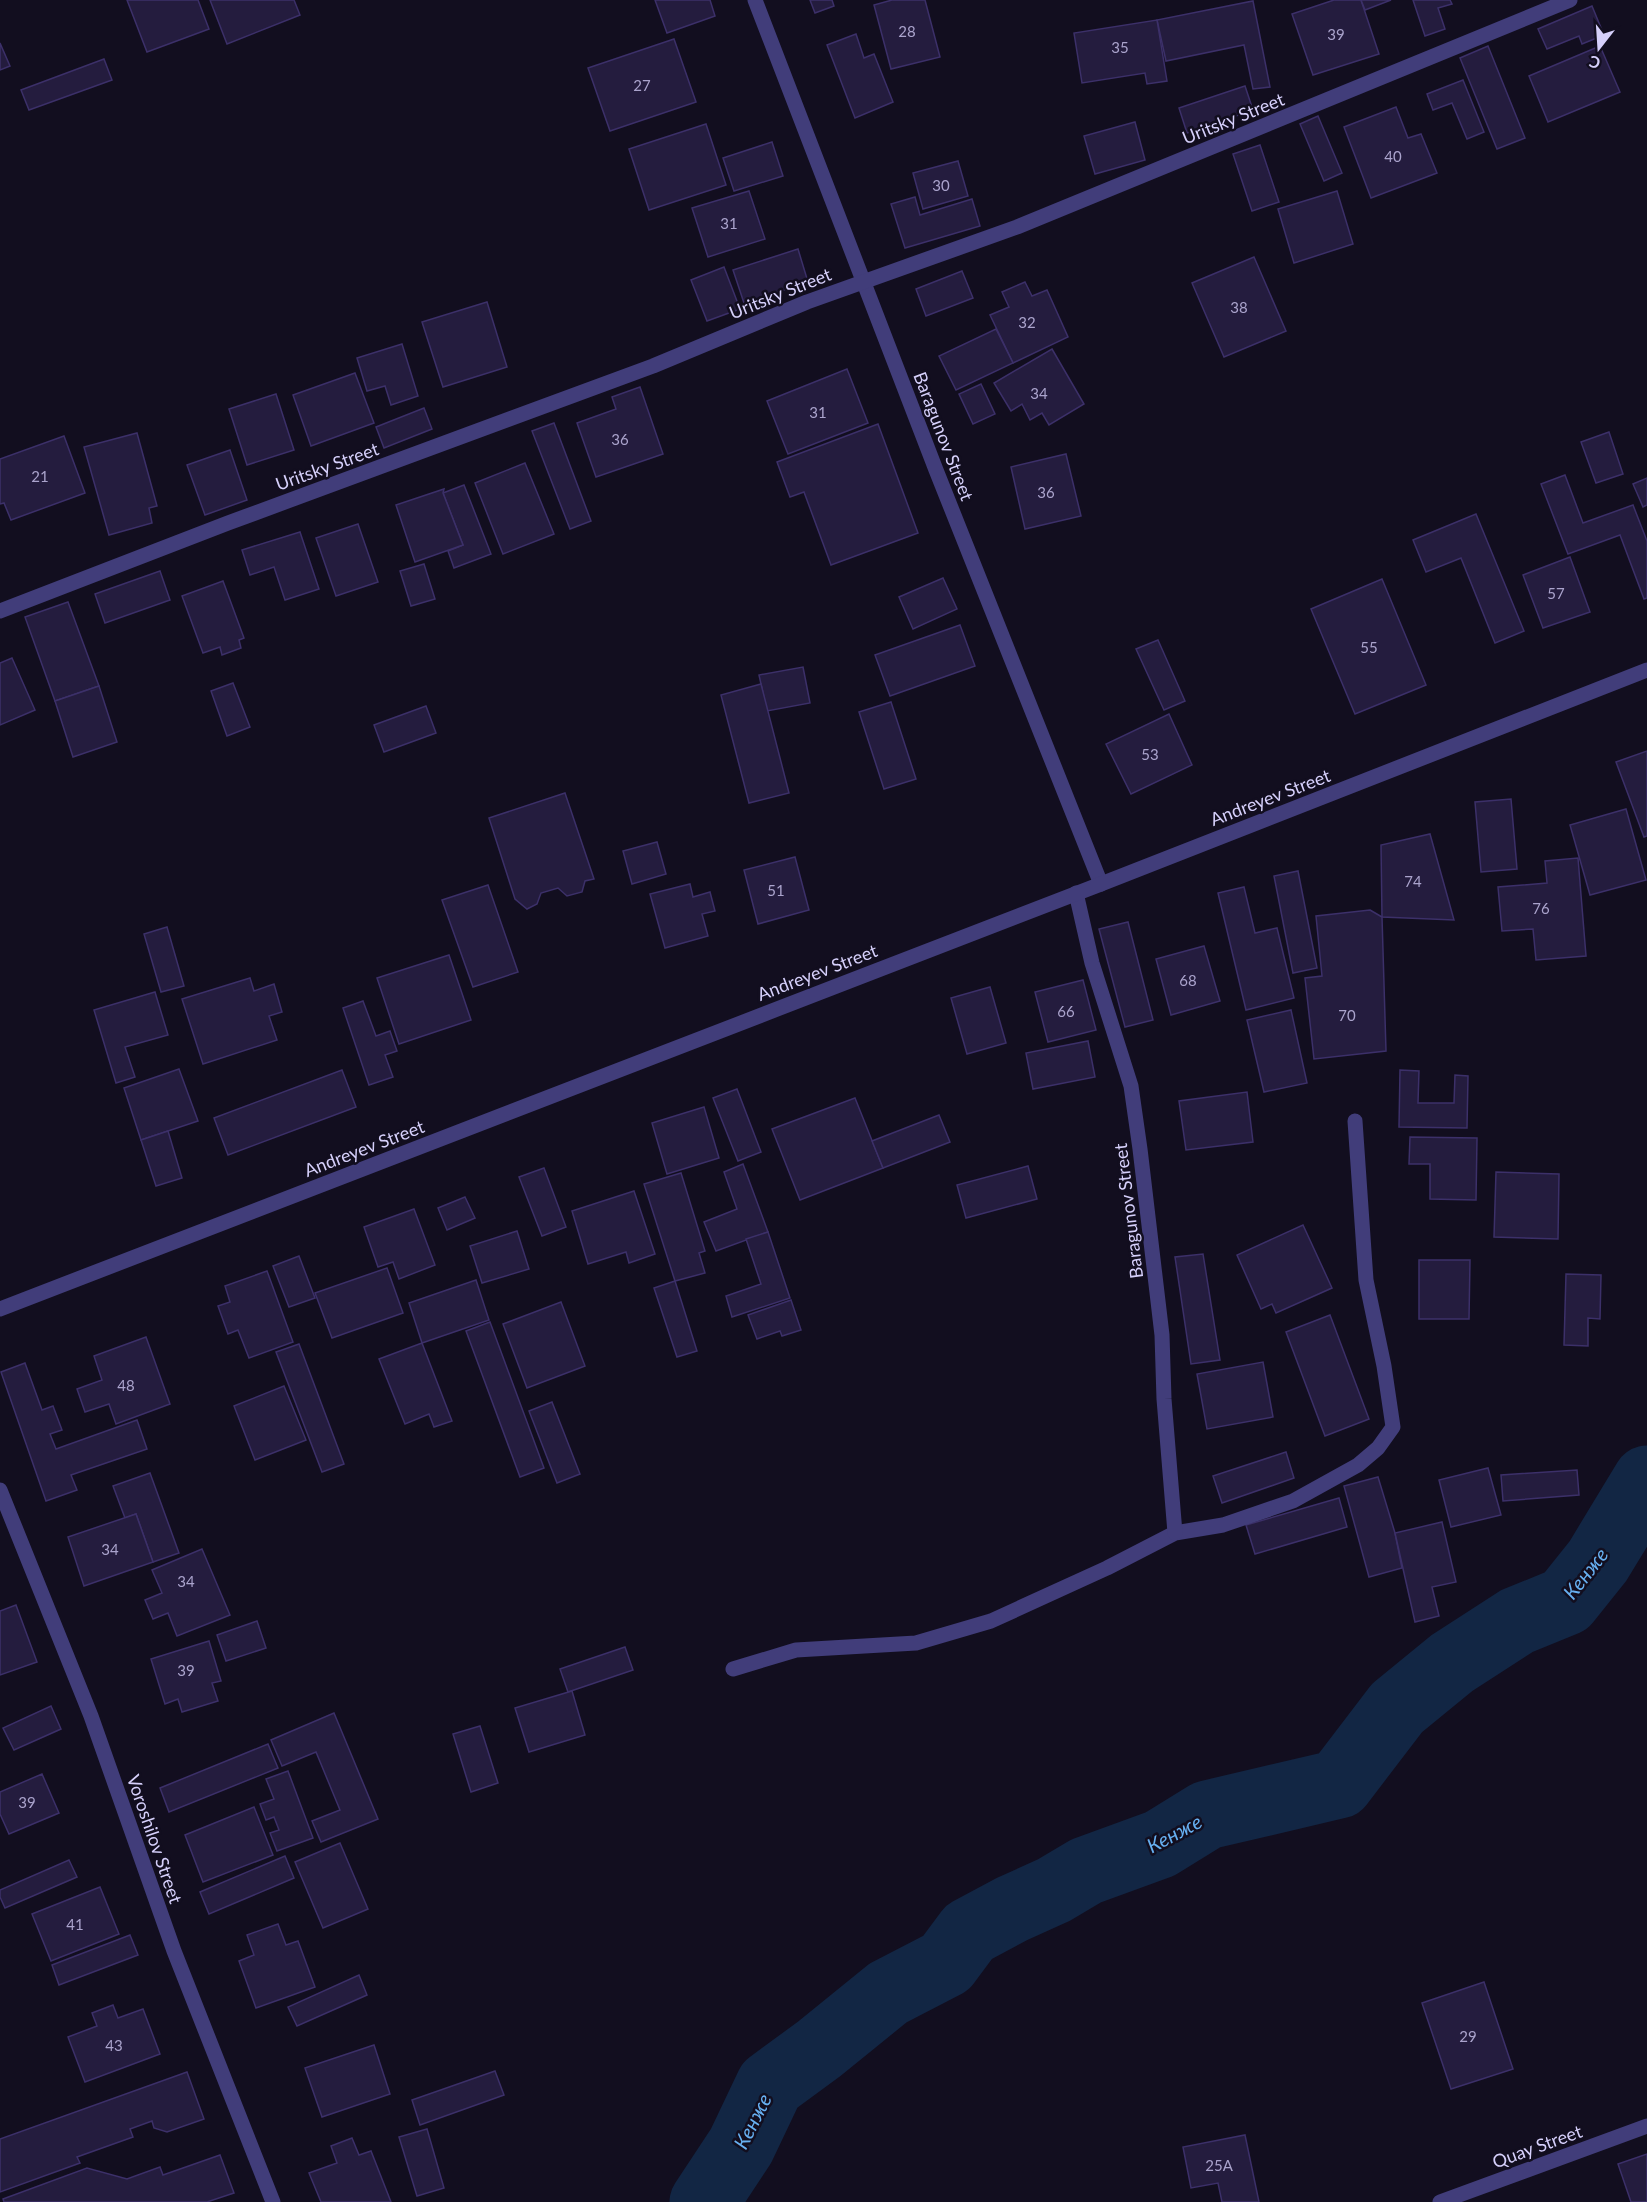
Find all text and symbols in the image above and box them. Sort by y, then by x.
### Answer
north arrow [1569,18,1629,78]
house number: 28 [898,22,916,40]
house number: 39 [1327,25,1345,43]
house number: 35 [1111,38,1129,56]
text: С [1586,52,1602,73]
house number: 27 [633,76,651,94]
street label: Uritsky Street [1179,87,1288,148]
house number: 40 [1384,147,1402,165]
house number: 30 [932,176,950,194]
house number: 31 [720,214,738,232]
street label: Uritsky Street [726,262,835,323]
house number: 38 [1230,298,1248,316]
house number: 32 [1018,313,1036,331]
street label: Baragunov Street [909,369,979,504]
house number: 34 [1030,384,1048,402]
house number: 31 [809,403,827,421]
house number: 36 [611,430,629,448]
street label: Uritsky Street [272,437,382,495]
house number: 21 [31,467,49,485]
house number: 36 [1037,483,1055,501]
house number: 57 [1547,584,1565,602]
house number: 55 [1360,638,1378,656]
house number: 53 [1141,745,1159,763]
street label: Andreyev Street [1207,764,1334,830]
house number: 74 [1404,872,1422,890]
house number: 51 [767,881,785,899]
house number: 76 [1532,899,1550,917]
street label: Andreyev Street [754,939,881,1005]
house number: 68 [1179,971,1197,989]
house number: 66 [1057,1002,1075,1020]
house number: 70 [1338,1006,1356,1024]
street label: Andreyev Street [301,1115,428,1181]
street label: Baragunov Street [1109,1142,1147,1280]
house number: 48 [117,1376,135,1394]
house number: 34 [101,1540,119,1558]
water label: Кенже [1557,1542,1613,1604]
house number: 34 [177,1572,195,1590]
house number: 39 [177,1661,195,1679]
street label: Voroshilov Street [123,1772,187,1907]
house number: 39 [18,1793,36,1811]
water label: Кенже [1142,1809,1206,1857]
house number: 41 [66,1915,84,1933]
house number: 29 [1459,2027,1477,2045]
house number: 43 [105,2036,123,2054]
water label: Кенже [728,2089,776,2153]
street label: Quay Street [1489,2119,1585,2172]
house number: 25А [1205,2156,1234,2174]

